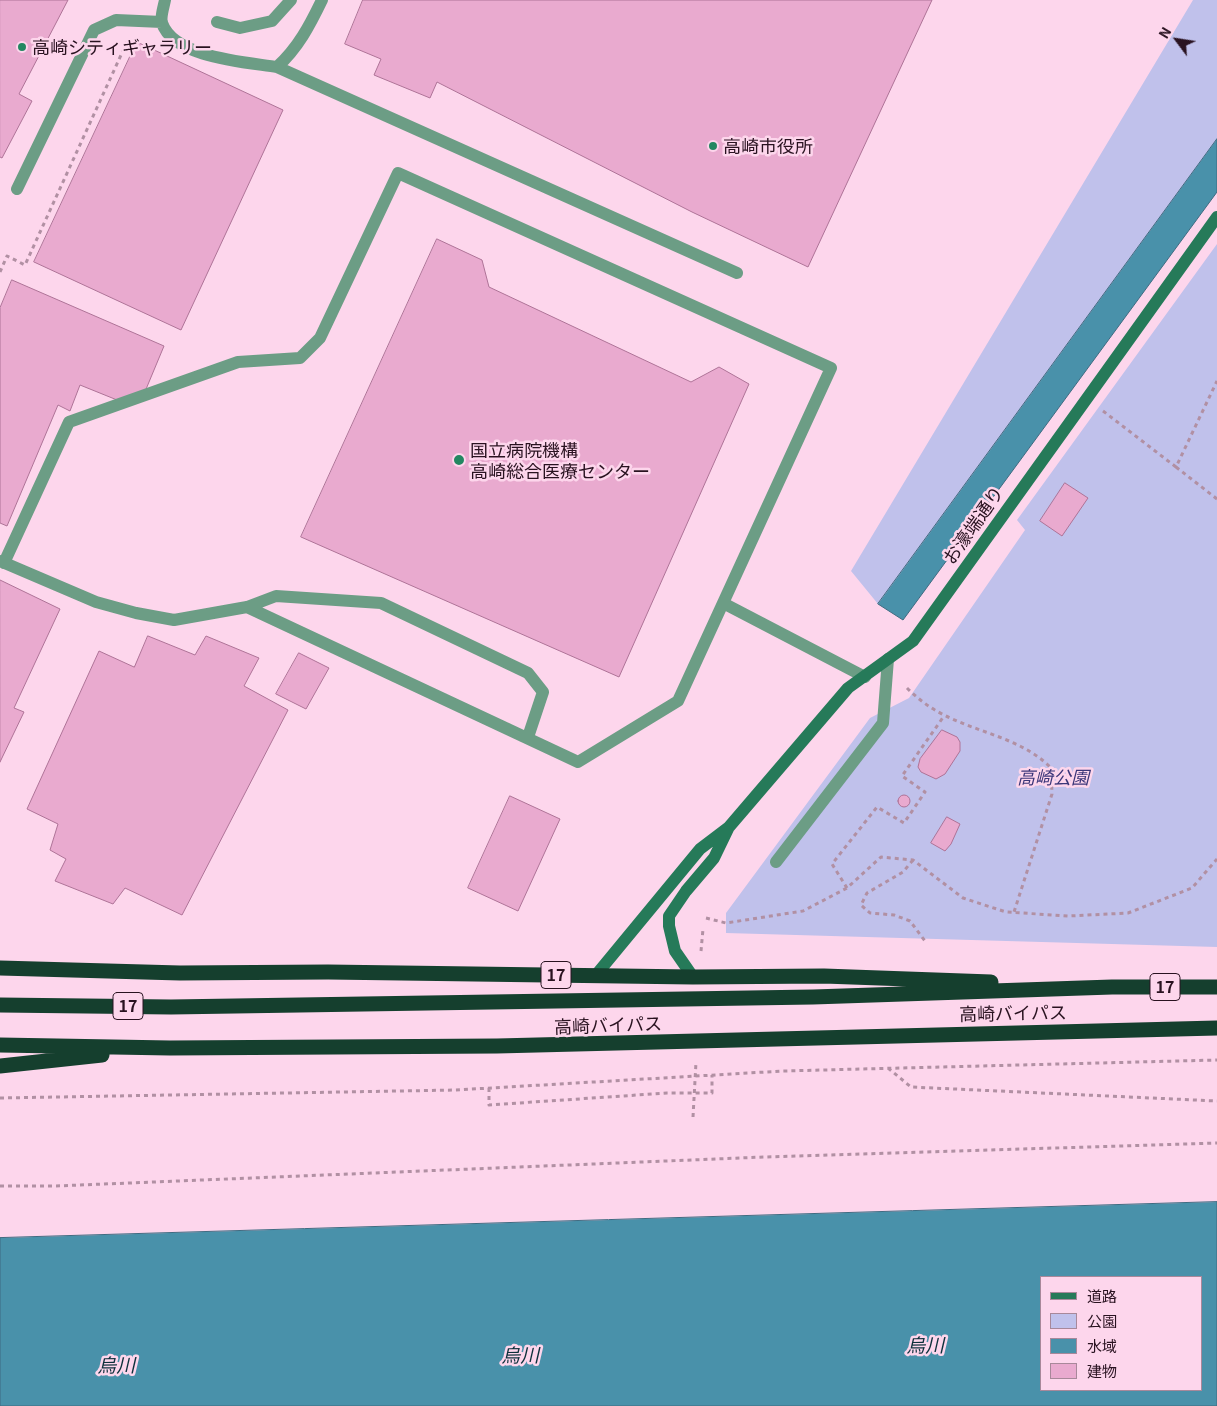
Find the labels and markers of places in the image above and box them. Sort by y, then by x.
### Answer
place label: 高崎シティギャラリー [32,36,212,58]
marker: 高崎シティギャラリー [16,41,28,53]
place label: 高崎市役所 [723,135,813,157]
marker: 高崎市役所 [707,140,719,152]
place label: 国立病院機構 高崎総合医療センター [470,439,650,482]
marker: 国立病院機構 高崎総合医療センター [452,453,466,467]

